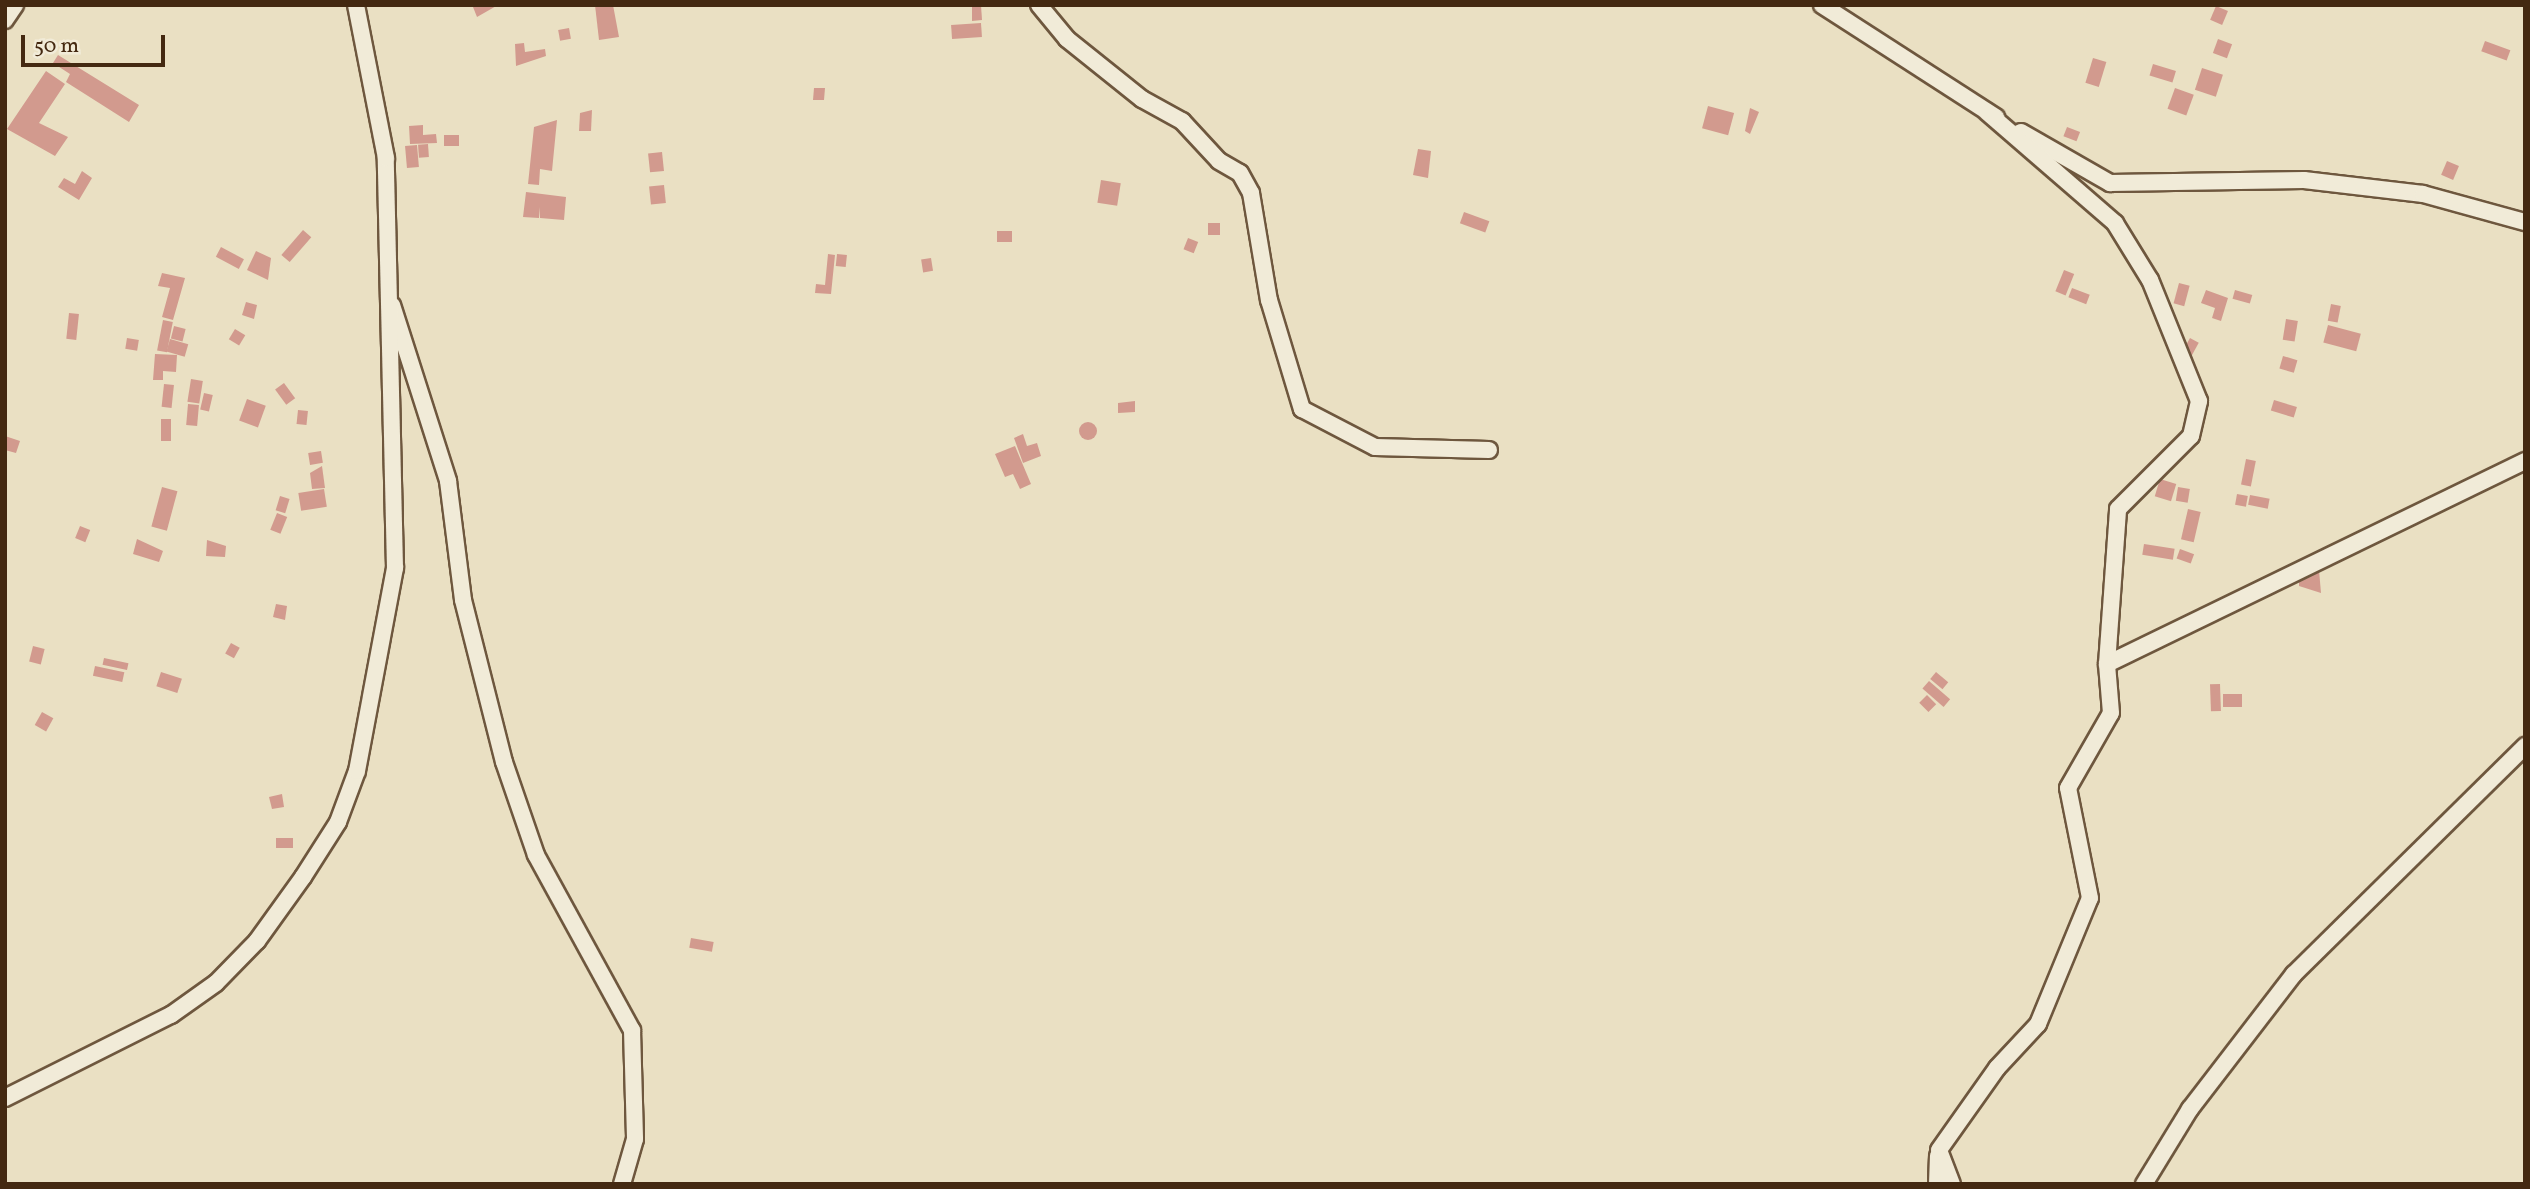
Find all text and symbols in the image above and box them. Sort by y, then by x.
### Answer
scale bar [24,21,168,65]
text: 50 m [34,32,79,61]

